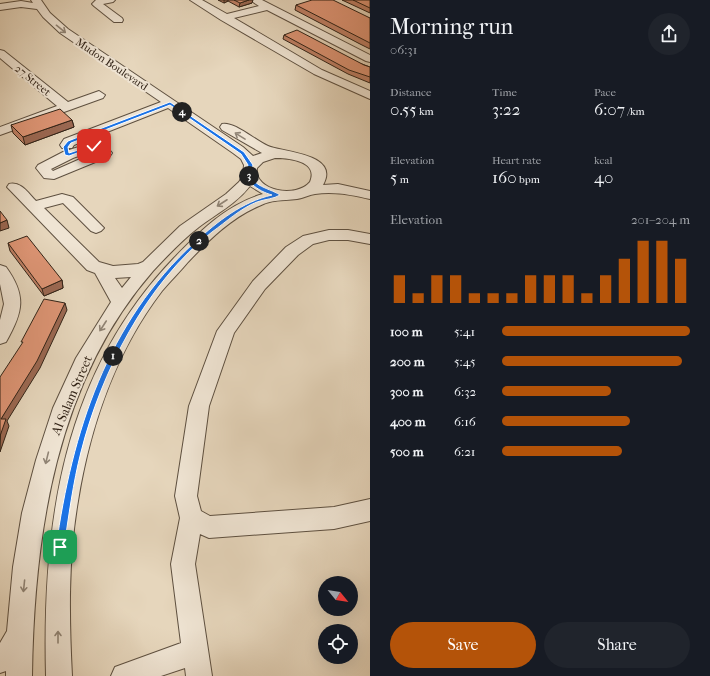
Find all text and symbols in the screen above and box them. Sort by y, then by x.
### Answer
button: share [648,13,690,55]
text: Morning run [390,14,513,40]
one-way arrow [56,25,67,33]
street label: Mudon Boulevard [73,35,151,94]
text: 06:31 [390,42,417,57]
street label: 27 Street [12,62,53,99]
text: Distance [390,86,431,99]
text: Time [492,86,517,99]
text: Pace [594,86,616,99]
text: 0.55 [390,99,417,119]
text: 3:22 [492,99,521,119]
text: 6:07 [594,99,625,119]
pin: 4 [172,102,192,122]
text: 4 [179,105,185,118]
text: km [417,105,434,118]
text: /km [625,105,645,118]
pin [77,129,111,163]
one-way arrow [235,132,246,140]
icon: check [83,135,105,157]
text: Elevation [390,154,434,167]
text: Heart rate [492,154,541,167]
text: kcal [594,154,613,167]
pin: 3 [239,166,259,186]
text: 5 [390,167,397,187]
text: 160 [492,167,517,187]
text: 40 [594,167,613,187]
text: 3 [247,169,251,182]
text: m [397,173,409,186]
text: bpm [517,173,540,186]
one-way arrow [217,199,228,207]
text: Elevation [390,212,443,227]
text: 201–204 m [631,212,690,227]
pin: 2 [189,231,209,251]
text: 2 [196,234,202,247]
one-way arrow [99,320,107,331]
text: 100 m [390,324,423,339]
text: 5:41 [454,324,475,339]
pin: 1 [103,346,123,366]
text: 1 [111,349,115,362]
street label: Al Salam Street [48,353,95,438]
text: 200 m [390,354,425,369]
text: 5:45 [454,354,476,369]
text: 300 m [390,384,423,399]
text: 6:32 [454,384,476,399]
text: 400 m [390,414,426,429]
text: 6:16 [454,414,476,429]
text: 500 m [390,444,424,459]
text: 6:21 [454,444,476,459]
one-way arrow [42,451,50,464]
pin [43,530,77,564]
icon: arrive [49,536,71,558]
north arrow [318,576,358,616]
map controls [318,576,358,664]
one-way arrow [21,579,28,592]
button: Save [390,622,536,668]
button: Share [544,622,690,668]
button: locate [318,624,358,664]
one-way arrow [54,631,62,644]

